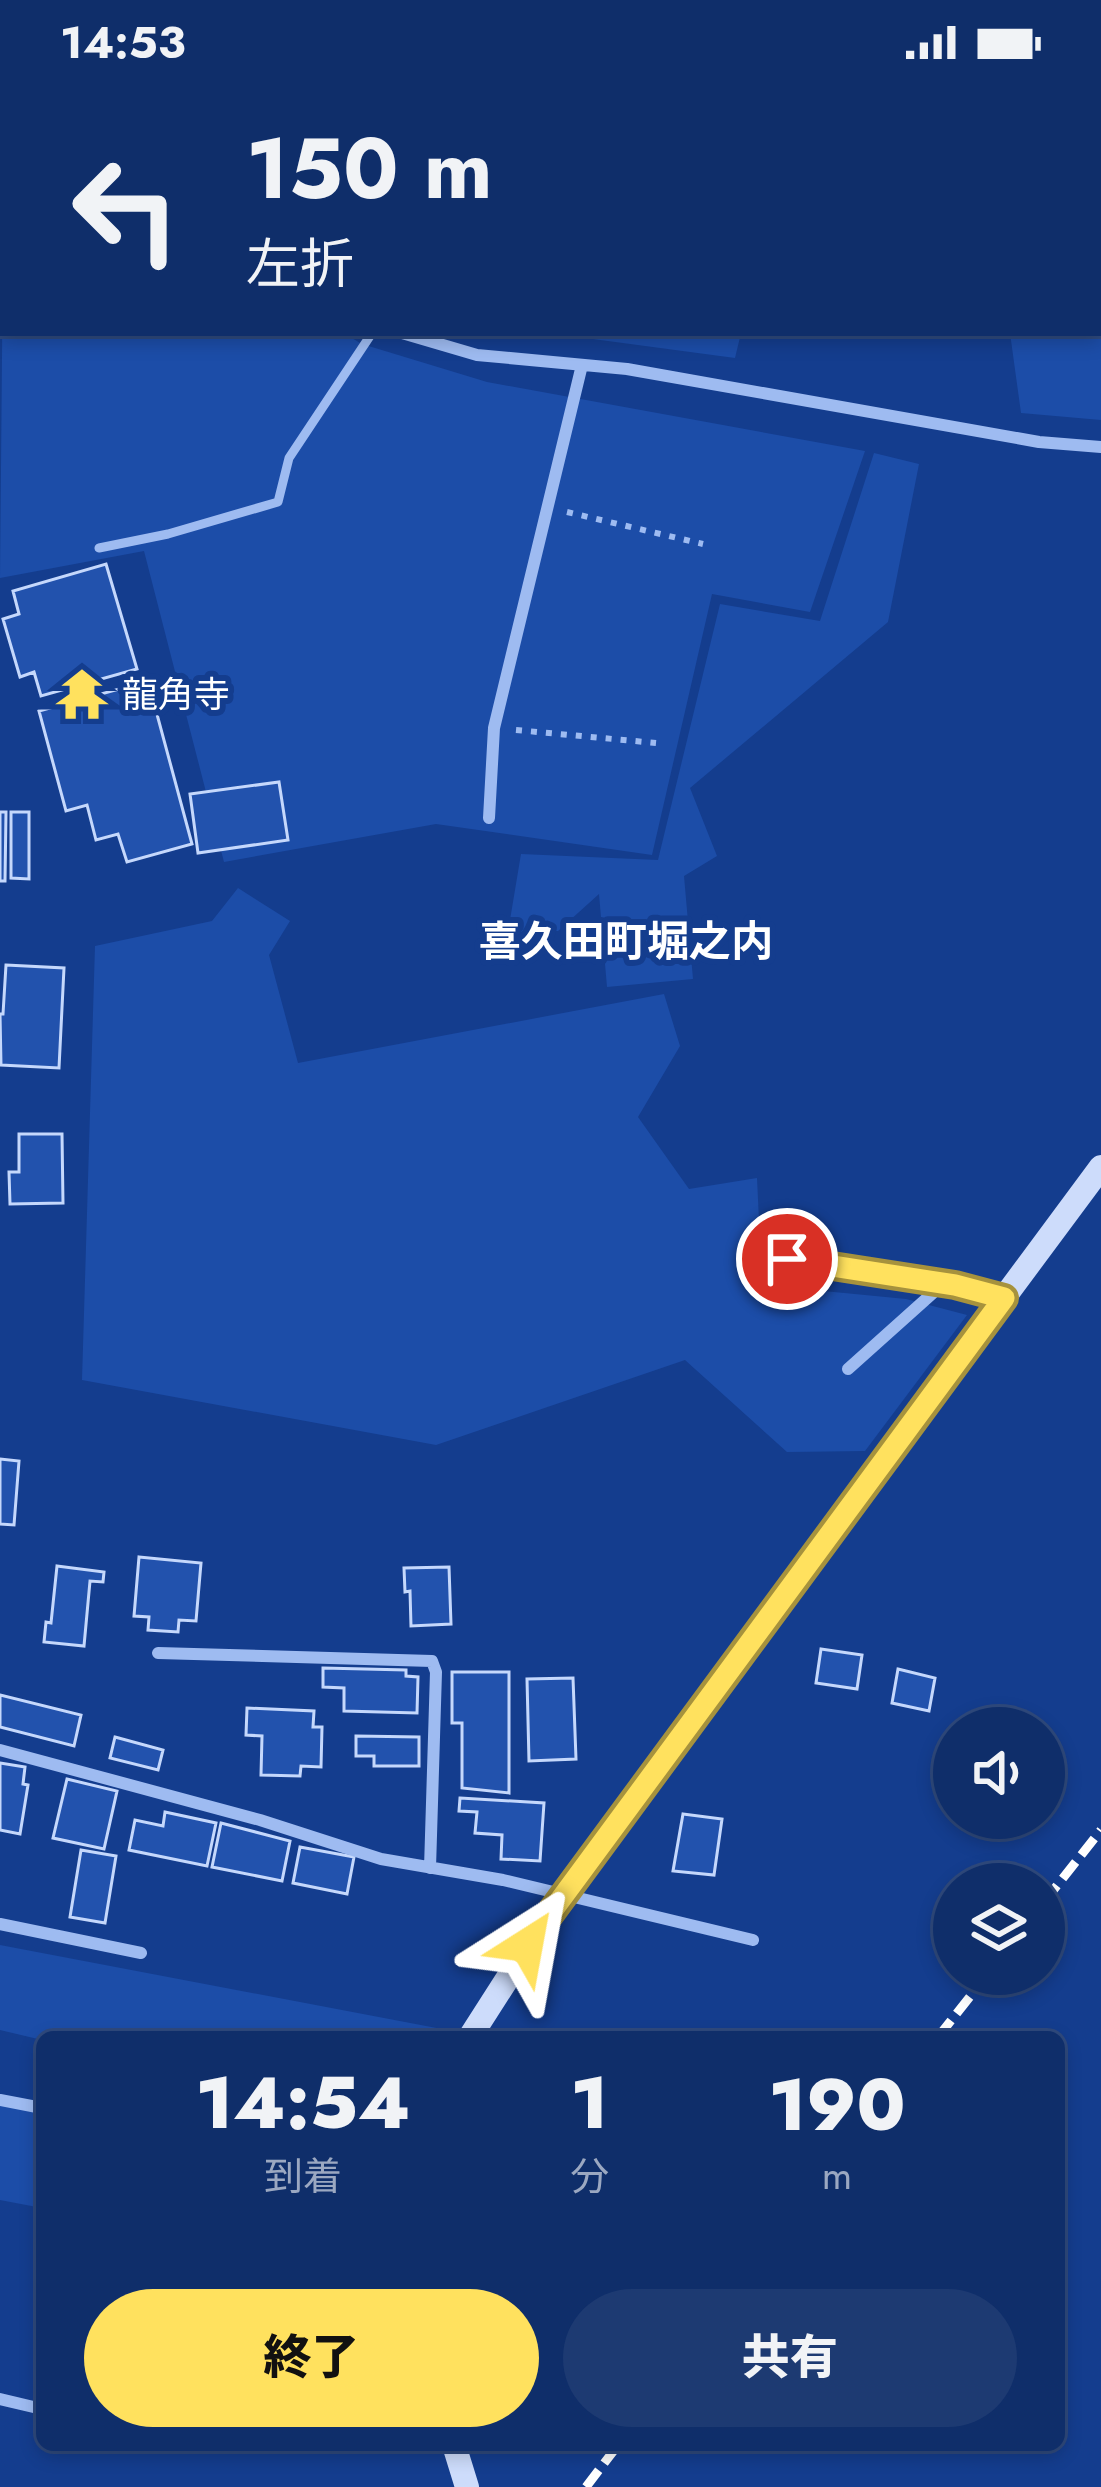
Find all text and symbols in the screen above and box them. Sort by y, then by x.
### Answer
text: 14:53 [60,10,186,75]
text: 150 m [246,108,493,230]
icon: left [48,132,204,288]
text: 左折 [246,225,354,303]
temple icon: 龍角寺 [53,665,111,723]
place label: 龍角寺 [122,668,230,720]
district label: 喜久田町堀之内 [479,911,773,972]
pin [736,1208,838,1310]
icon: arrive [754,1226,820,1292]
map controls [933,1707,1065,1995]
button: sound [933,1707,1065,1839]
button: layers [933,1863,1065,1995]
position arrow [464,1882,590,2008]
text: 14:54 [195,2051,411,2155]
text: 1 [571,2051,608,2155]
text: 190 [768,2053,906,2157]
text: m [822,2147,852,2204]
text: 到着 [264,2148,342,2205]
text: 分 [570,2148,609,2205]
button: 終了 [84,2289,539,2427]
button: 共有 [563,2289,1017,2427]

